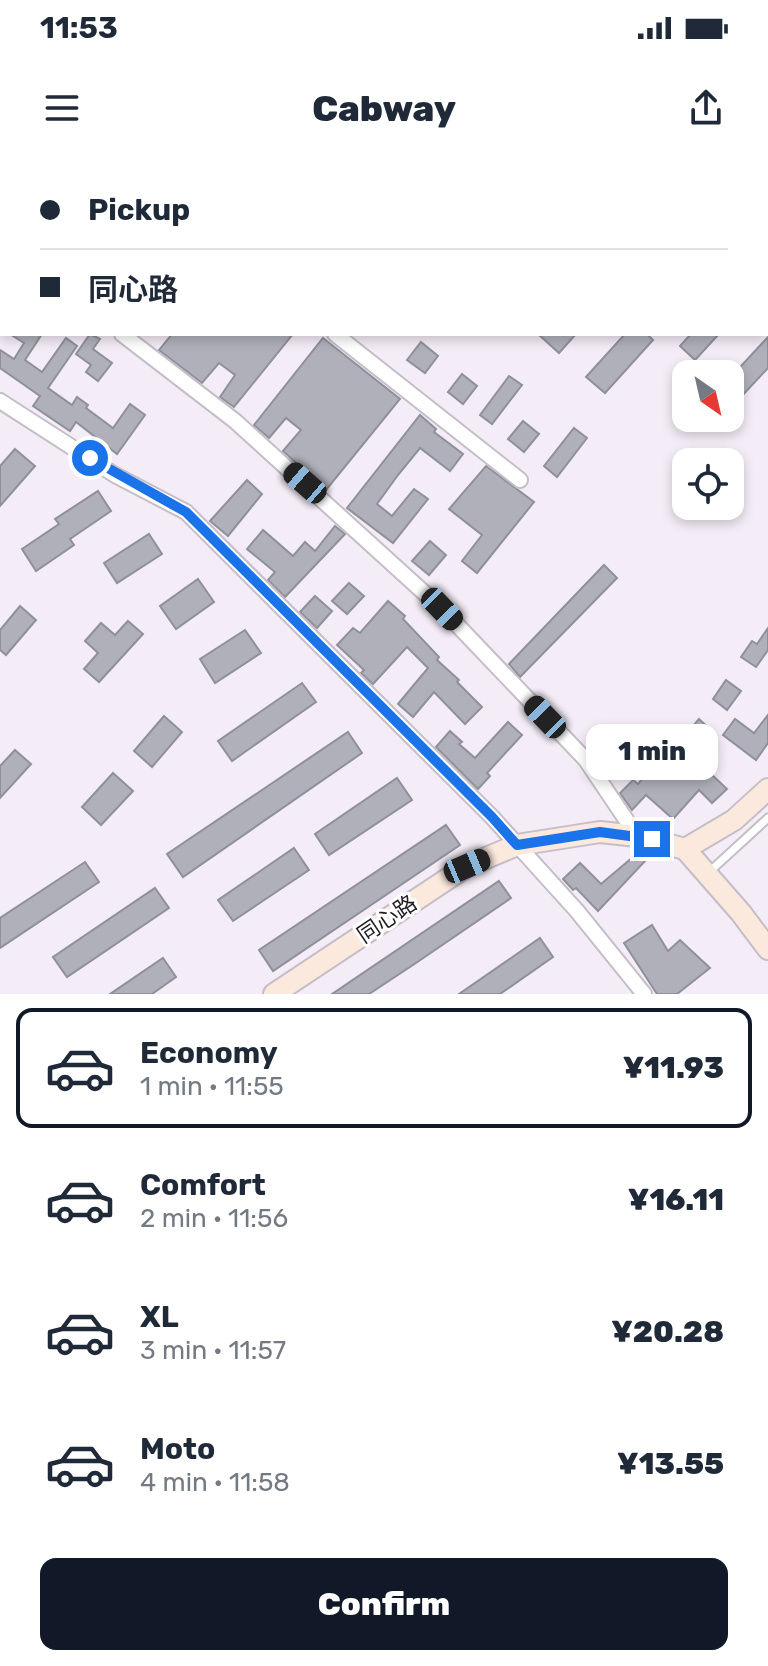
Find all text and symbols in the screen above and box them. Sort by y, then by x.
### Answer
text: 11:53 [40,10,118,46]
icon: menu [40,86,84,130]
icon: share [684,86,728,130]
text: Cabway [312,87,456,130]
text: Pickup [88,192,190,228]
text: 同心路 [88,272,178,308]
north arrow [672,360,744,432]
map controls [672,360,744,520]
route start [72,440,108,476]
button: locate [672,448,744,520]
car [279,458,331,508]
car [417,583,467,635]
car [520,691,570,743]
callout: 1 min [586,723,718,779]
text: 1 min [618,736,686,767]
route end [634,821,670,857]
car [440,846,494,886]
street label: 同心路 [352,889,422,949]
icon: car [44,1032,116,1104]
text: Economy [140,1035,278,1071]
text: ¥11.93 [623,1050,724,1086]
text: 1 min · 11:55 [140,1071,284,1102]
icon: car [44,1164,116,1236]
text: Comfort [140,1167,266,1203]
text: ¥16.11 [628,1182,724,1218]
text: 2 min · 11:56 [140,1203,288,1234]
icon: car [44,1296,116,1368]
text: XL [140,1299,179,1335]
text: ¥20.28 [611,1314,724,1350]
text: 3 min · 11:57 [140,1335,286,1366]
icon: car [44,1428,116,1500]
text: Moto [140,1431,215,1467]
text: ¥13.55 [617,1446,724,1482]
text: 4 min · 11:58 [140,1467,290,1498]
button: Confirm [40,1558,728,1650]

